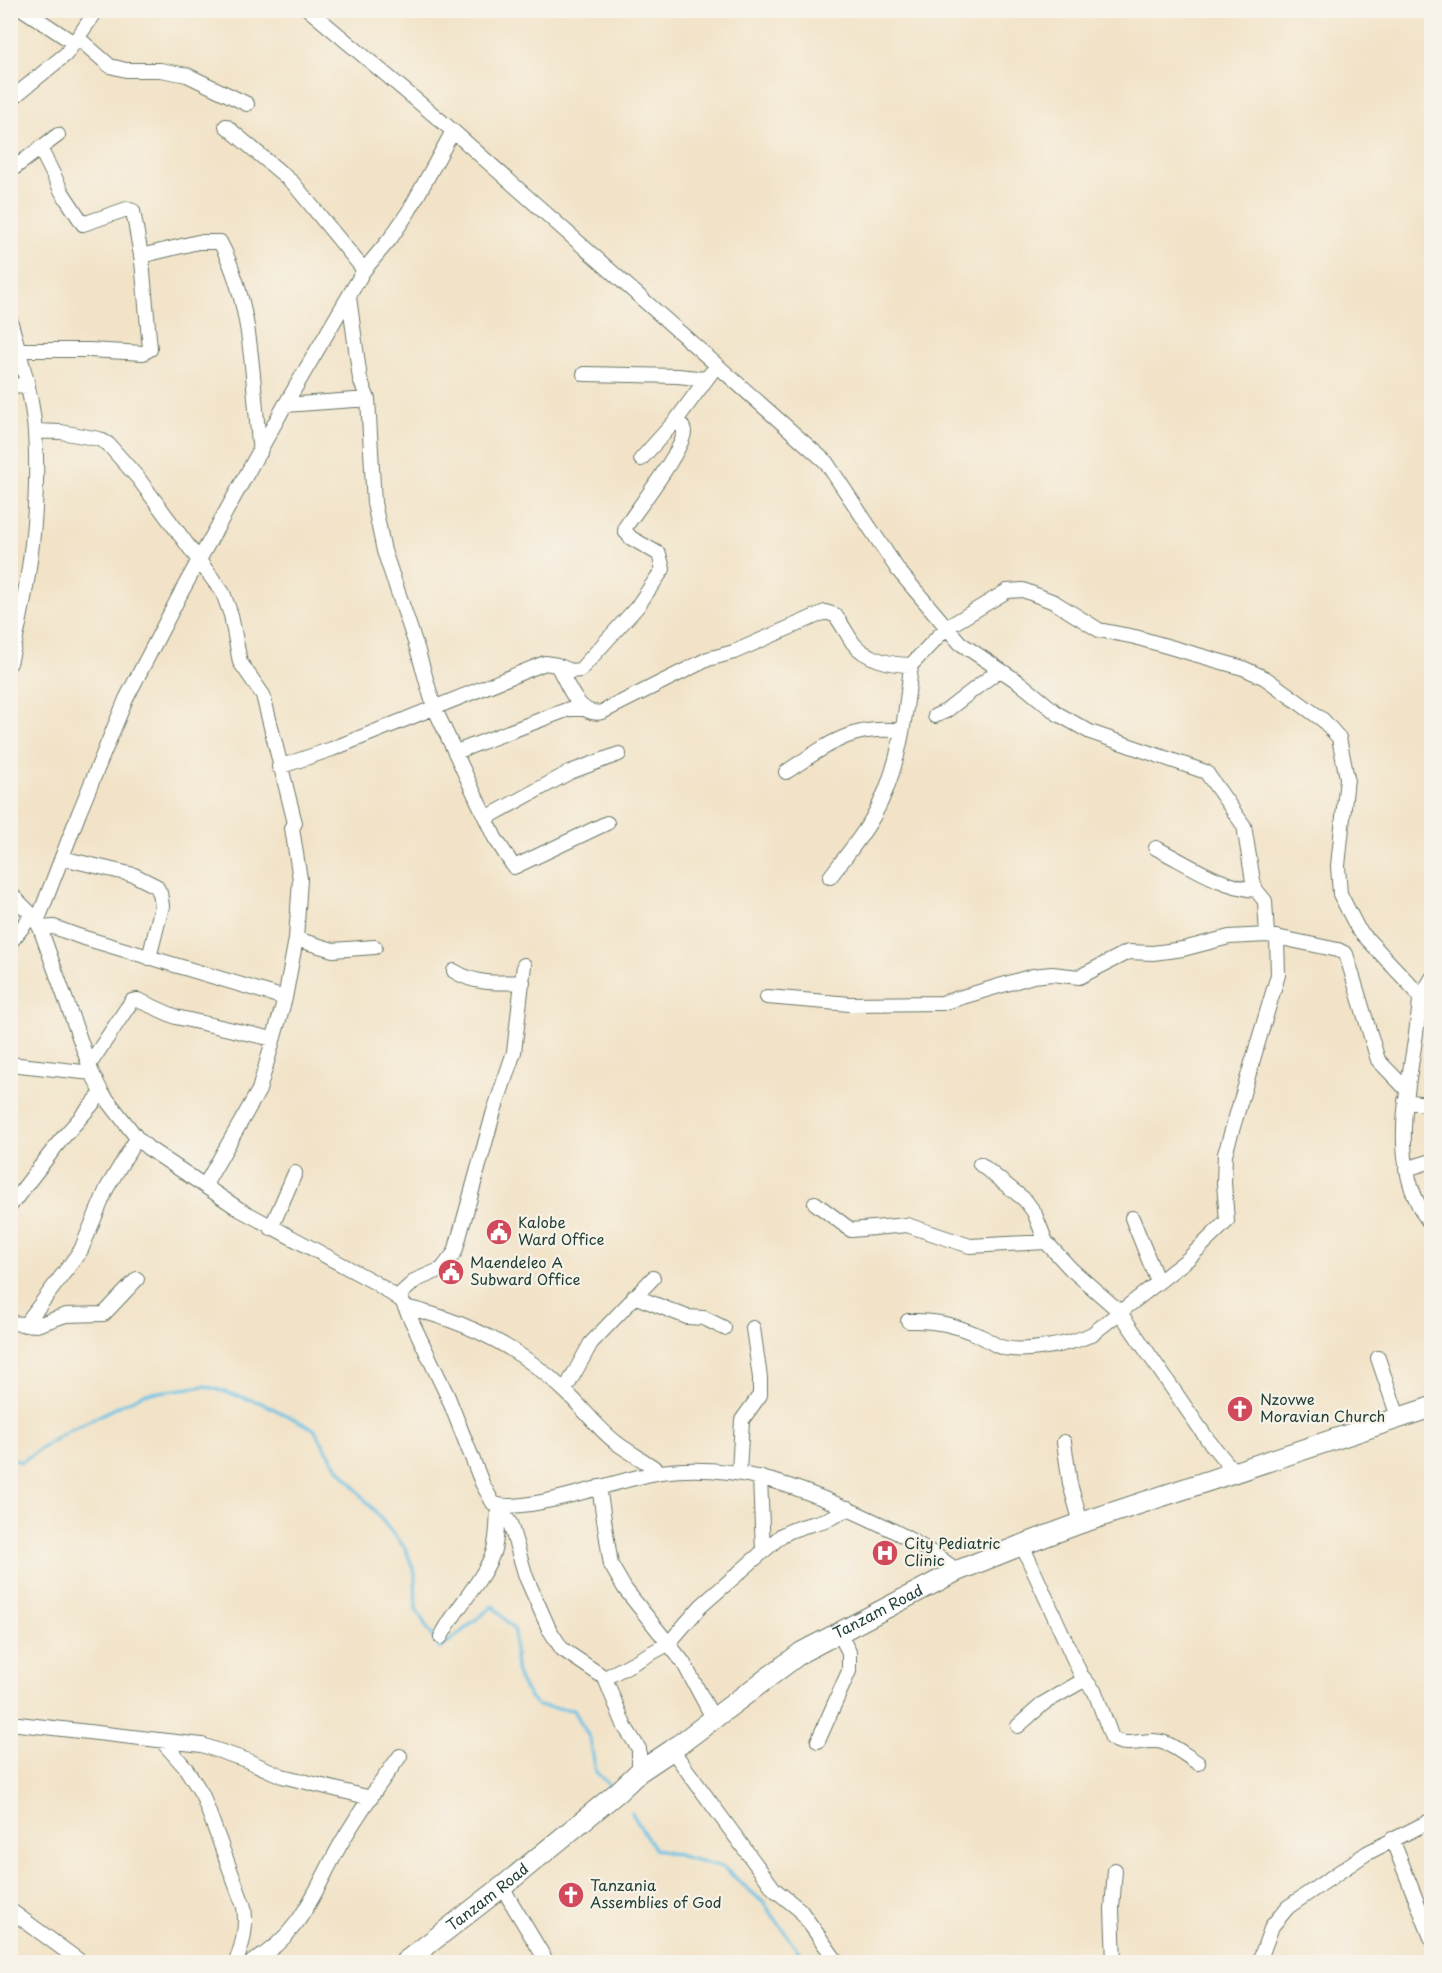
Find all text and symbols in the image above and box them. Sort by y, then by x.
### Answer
place label: Kalobe Ward Office [518,1210,604,1250]
public building icon: Kalobe Ward Office [484,1217,514,1247]
place label: Maendeleo A Subward Office [470,1250,580,1290]
public building icon: Maendeleo A Subward Office [436,1257,466,1287]
place label: Nzovwe Moravian Church [1260,1387,1385,1427]
church icon: Nzovwe Moravian Church [1225,1394,1255,1424]
place label: City Pediatric Clinic [904,1531,1001,1571]
hospital icon: City Pediatric Clinic [870,1538,900,1568]
street label: Tanzam Road [828,1578,927,1644]
street label: Tanzam Road [441,1857,533,1936]
place label: Tanzania Assemblies of God [590,1873,722,1913]
church icon: Tanzania Assemblies of God [556,1880,586,1910]

